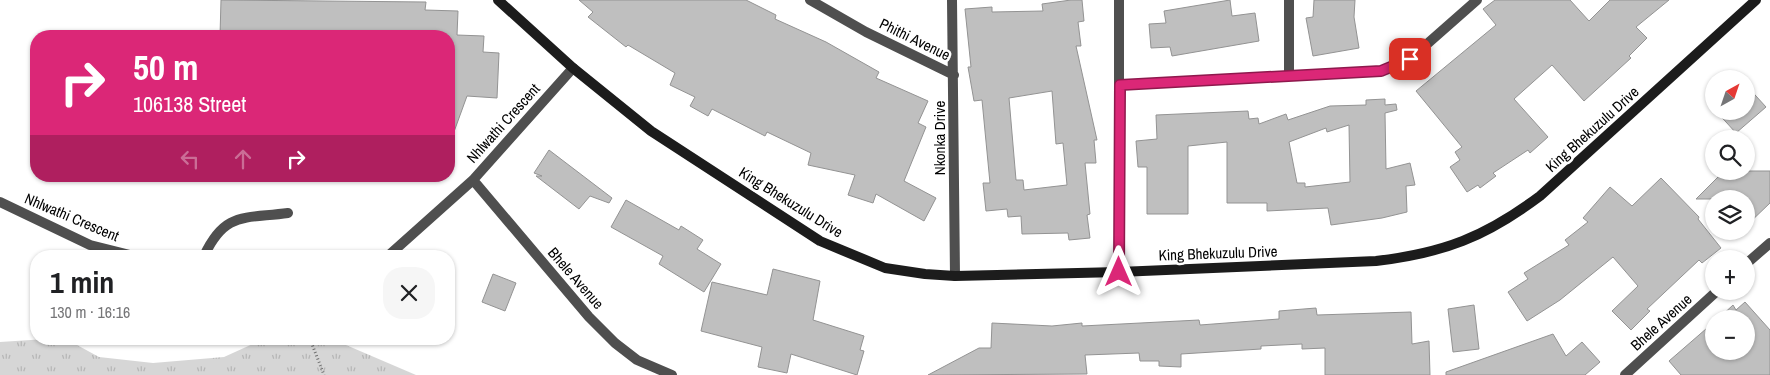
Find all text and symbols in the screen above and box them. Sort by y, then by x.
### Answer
street label: Phithi Avenue [876,13,954,65]
pin [1389,38,1431,80]
text: 50 m [133,44,198,91]
icon: arrive [1396,45,1424,73]
icon: right [50,50,115,115]
north arrow [1705,70,1755,120]
map controls [1705,70,1755,360]
street label: Nhlwathi Crescent [462,78,545,167]
street label: King Bhekuzulu Drive [1541,81,1643,177]
text: 106138 Street [133,89,246,119]
street label: Nkonka Drive [929,101,950,175]
button: search [1705,130,1755,180]
icon: left [176,145,204,173]
icon: ahead [229,145,257,173]
icon: right [282,145,310,173]
street label: King Bhekuzulu Drive [735,162,847,243]
street label: Nhlwathi Crescent [22,188,123,247]
button: layers [1705,190,1755,240]
street label: King Bhekuzulu Drive [1158,240,1278,266]
street label: Bhele Avenue [543,243,609,314]
position arrow [1092,245,1144,297]
button: + [1705,250,1755,300]
text: 1 min [50,262,114,302]
button: close [383,267,435,319]
street label: Bhele Avenue [1626,289,1696,355]
text: 130 m · 16:16 [50,301,130,323]
button: − [1705,310,1755,360]

